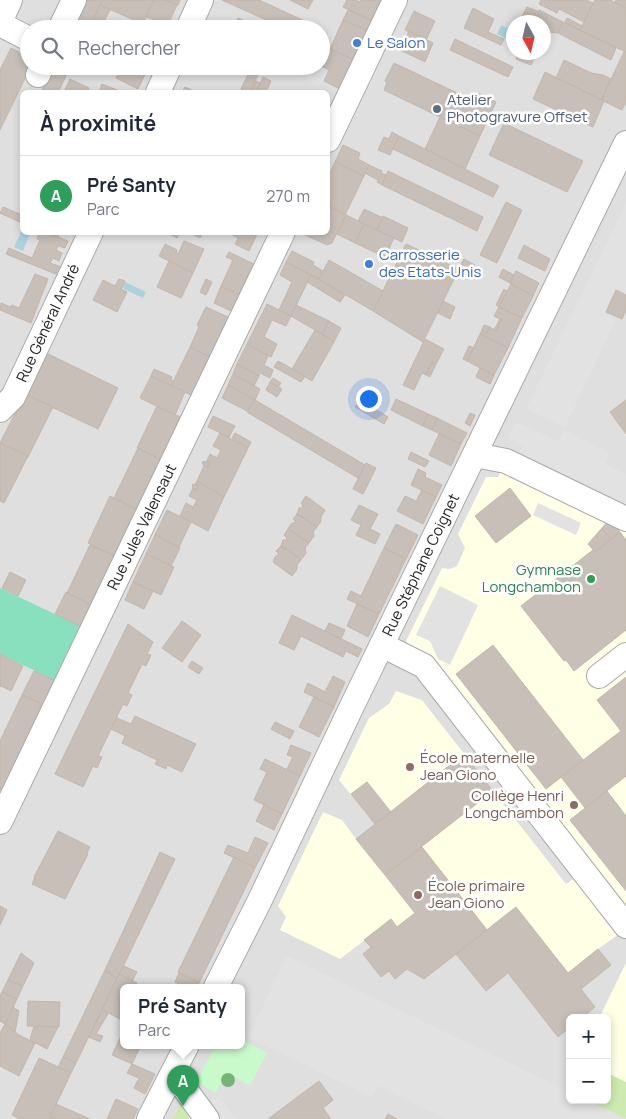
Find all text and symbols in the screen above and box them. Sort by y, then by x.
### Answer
north arrow [506,15,551,60]
search box [20,20,330,75]
place label: Le Salon [367,32,425,53]
icon: search [38,34,66,62]
text: Rechercher [78,35,180,61]
marker: Le Salon [351,37,363,49]
place label: Atelier Photogravure Offset [447,89,587,127]
marker: Atelier Photogravure Offset [431,103,443,115]
text: À proximité [40,109,156,137]
text: Pré Santy [87,172,176,198]
text: A [51,185,61,207]
text: 270 m [266,185,310,207]
text: Parc [87,198,120,220]
place label: Carrosserie des Etats-Unis [379,244,482,282]
marker: Carrosserie des Etats-Unis [363,258,375,270]
street label: Rue Général André [11,260,84,385]
your location [356,386,382,412]
street label: Rue Jules Valensaut [102,460,181,593]
street label: Rue Stéphane Coignet [377,490,464,640]
place label: Gymnase Longchambon [482,559,581,597]
marker: Gymnase Longchambon [585,573,597,585]
place label: École maternelle Jean Giono [420,747,535,785]
marker: École maternelle Jean Giono [404,761,416,773]
place label: Collège Henri Longchambon [465,785,564,823]
marker: Collège Henri Longchambon [568,799,580,811]
place label: École primaire Jean Giono [428,875,525,913]
marker: École primaire Jean Giono [412,889,424,901]
popup [120,984,245,1049]
text: Pré Santy [138,993,227,1019]
map controls [566,1014,611,1104]
button: + [566,1014,611,1059]
text: Parc [138,1019,171,1041]
button: − [566,1059,611,1104]
pin: A [167,1065,199,1106]

